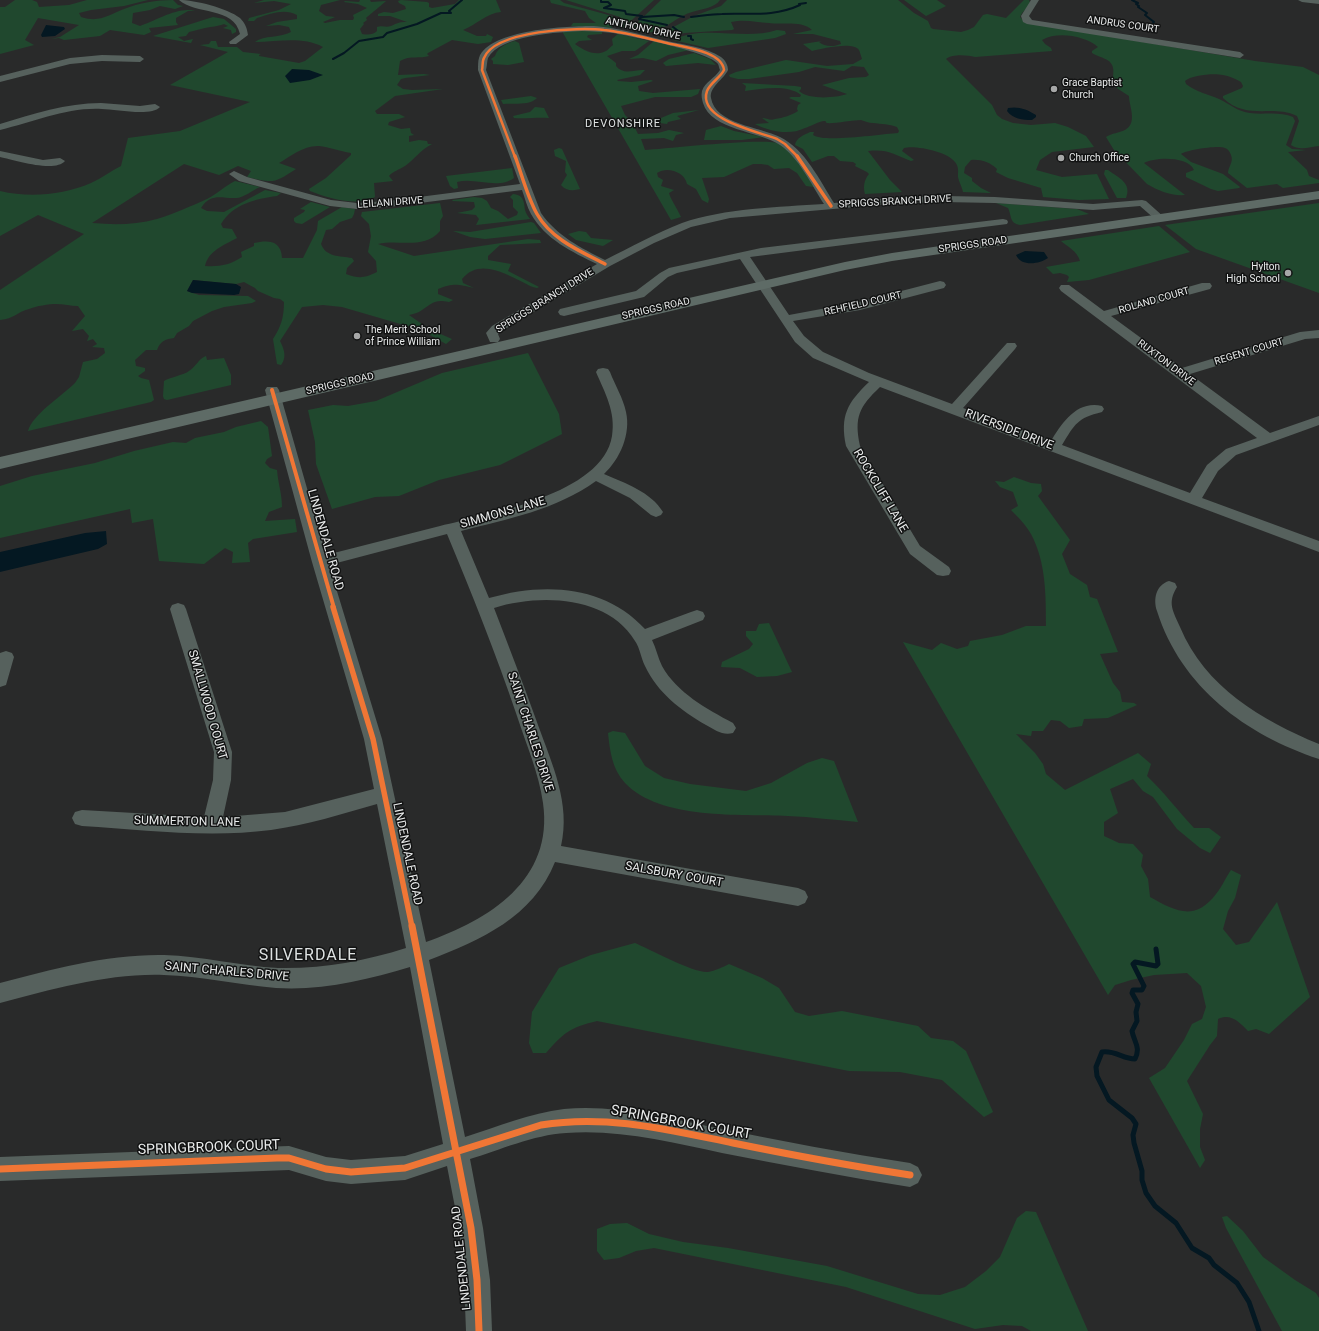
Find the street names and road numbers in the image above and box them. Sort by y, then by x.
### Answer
street label: ANDRUS COURT [1086,14,1160,36]
street label: ANTHONY DRIVE [604,15,682,43]
street label: SPRIGGS BRANCH DRIVE [838,193,952,211]
street label: LEILANI DRIVE [357,195,423,211]
street label: SPRIGGS ROAD [938,234,1008,256]
street label: SPRIGGS BRANCH DRIVE [494,266,596,336]
street label: ROLAND COURT [1117,285,1191,317]
street label: REHFIELD COURT [823,289,903,319]
street label: SPRIGGS ROAD [621,295,691,323]
street label: REGENT COURT [1213,336,1285,368]
street label: RUXTON DRIVE [1135,338,1197,388]
street label: SPRIGGS ROAD [305,370,375,398]
street label: RIVERSIDE DRIVE [963,407,1055,453]
street label: ROCKCLIFF LANE [850,447,910,535]
street label: LINDENDALE ROAD [304,488,346,592]
street label: SIMMONS LANE [459,494,547,532]
street label: SMALLWOOD COURT [184,648,230,762]
street label: SAINT CHARLES DRIVE [504,670,556,794]
street label: LINDENDALE ROAD [389,801,425,907]
street label: SUMMERTON LANE [134,814,240,830]
street label: SALSBURY COURT [624,859,724,891]
street label: SAINT CHARLES DRIVE [164,959,290,985]
street label: SPRINGBROOK COURT [610,1102,752,1144]
street label: SPRINGBROOK COURT [138,1137,280,1159]
street label: LINDENDALE ROAD [449,1205,475,1311]

